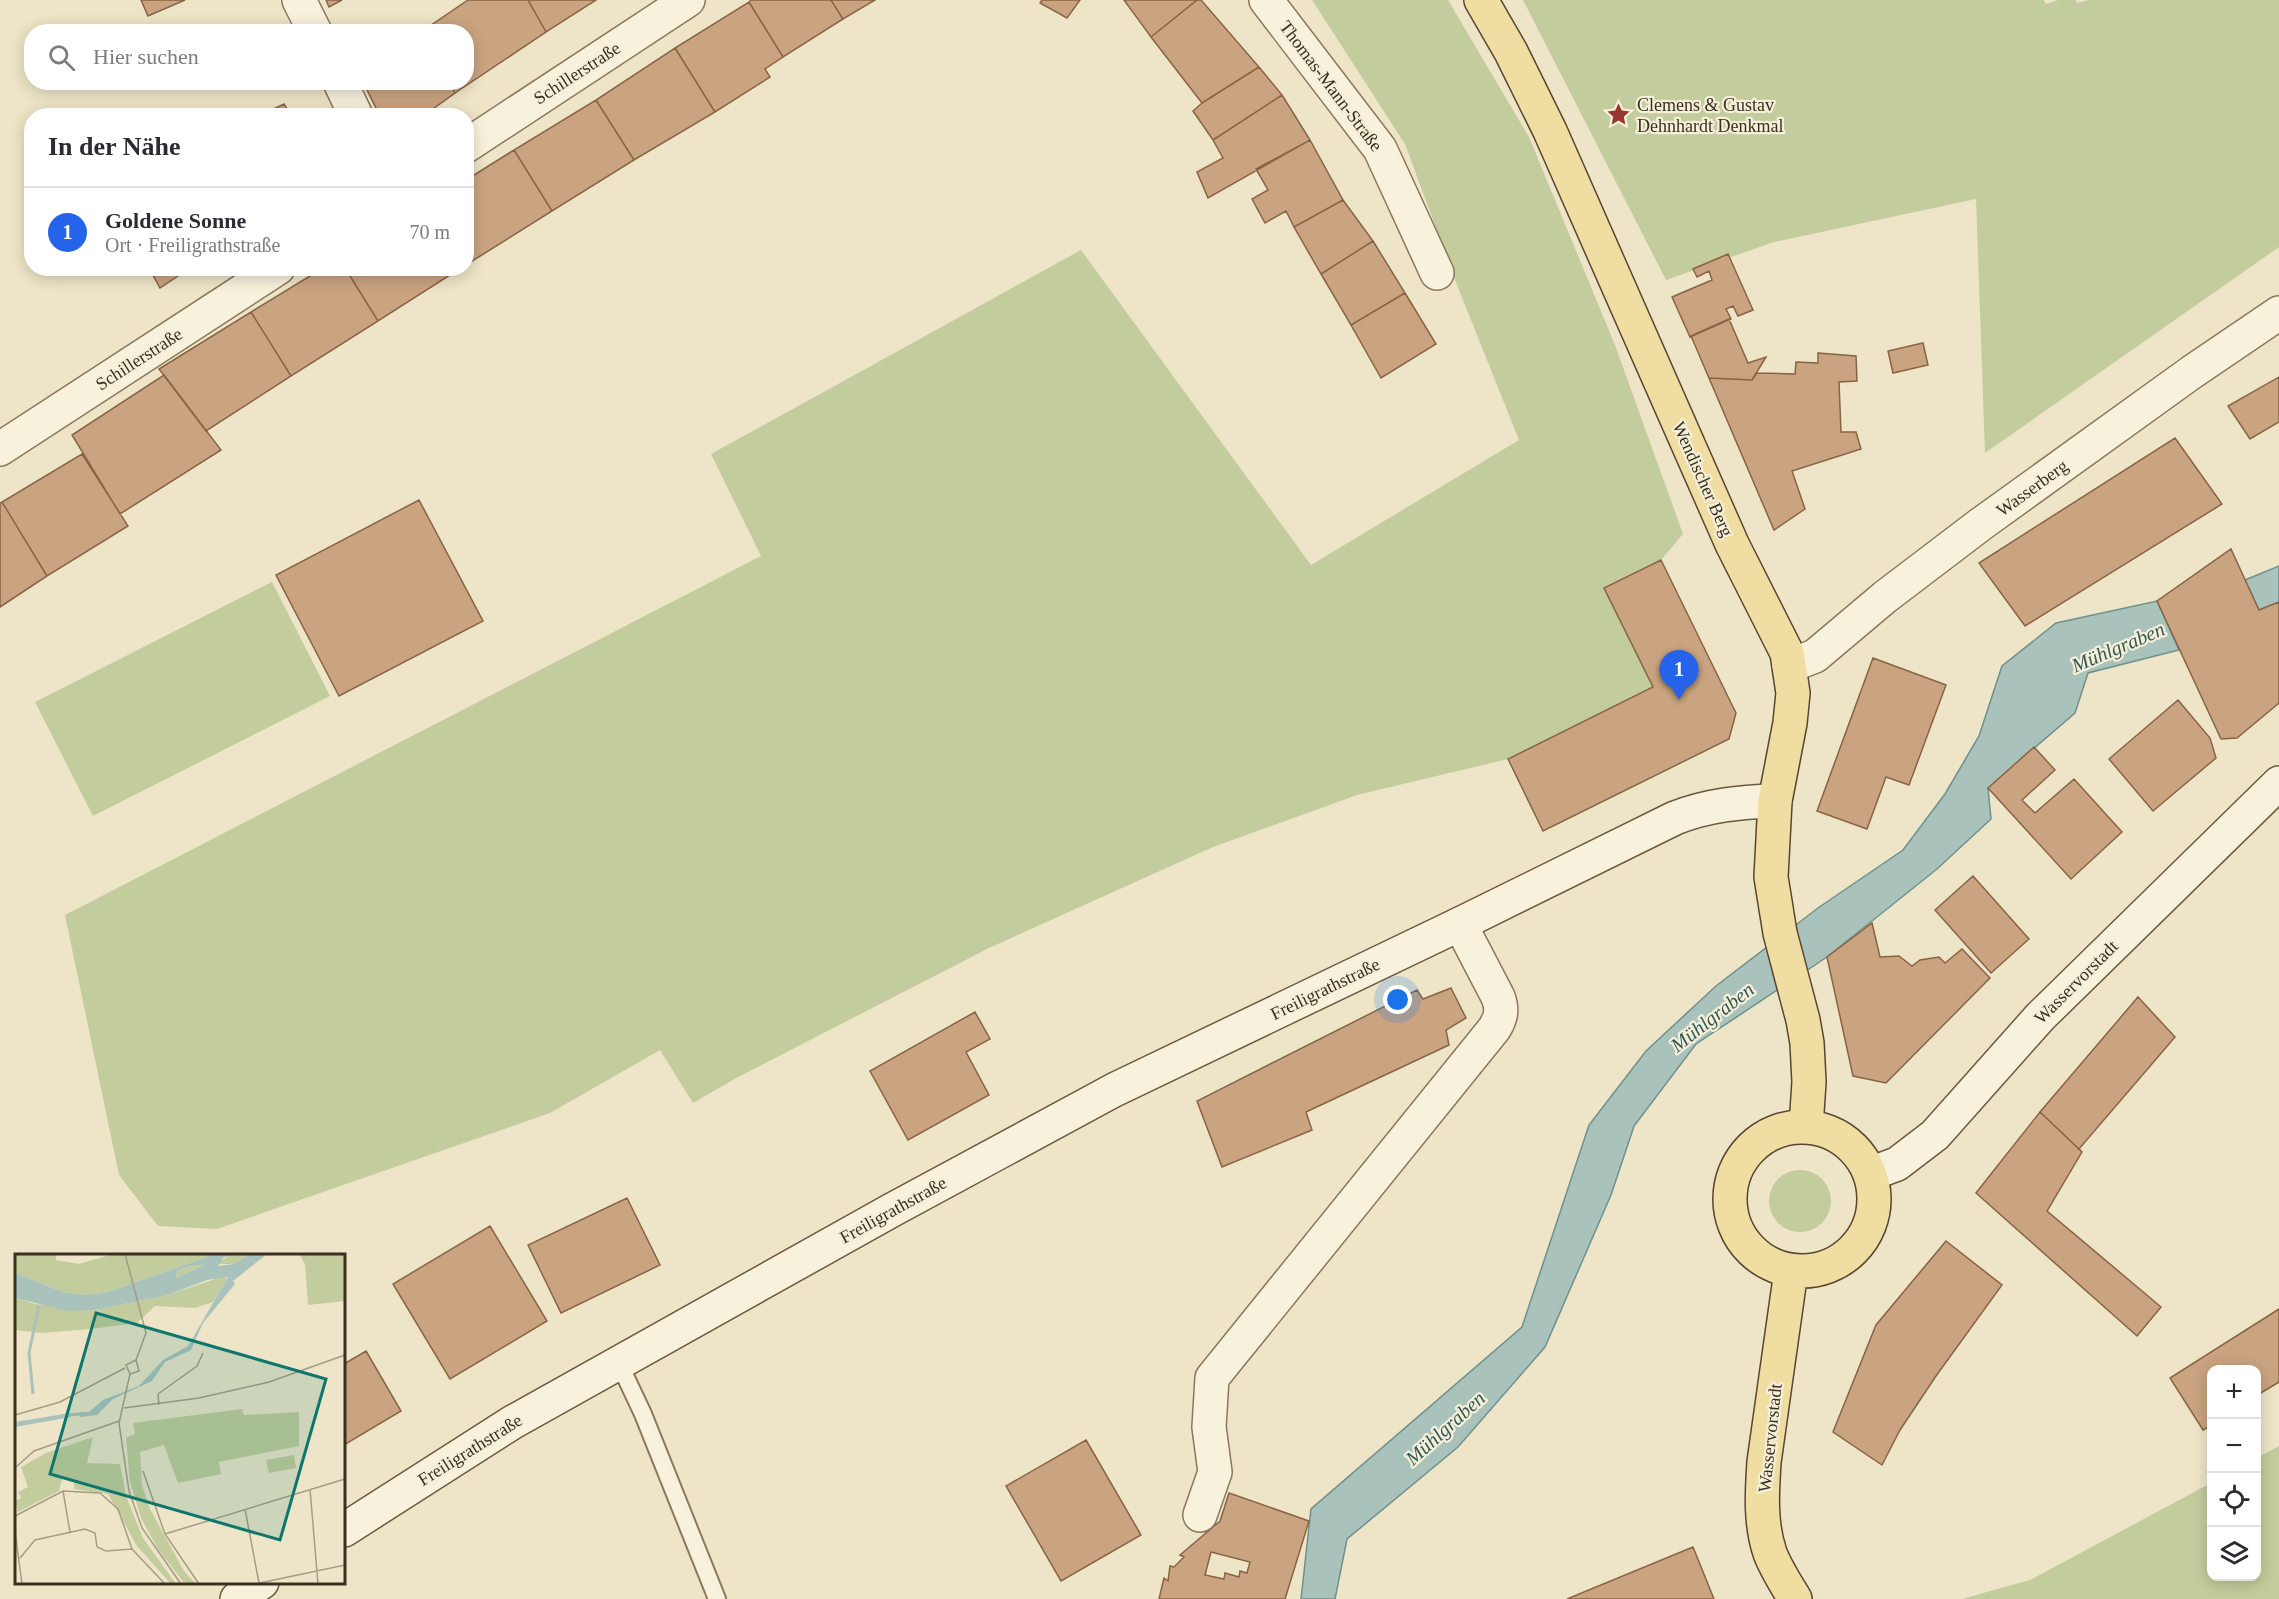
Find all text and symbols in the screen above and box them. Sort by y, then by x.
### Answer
street label: Thomas-Mann-Straße [1275,17,1387,155]
search box [24,24,474,90]
street label: Schillerstraße [530,38,624,108]
icon: search [45,41,78,74]
text: Hier suchen [93,44,199,69]
place label: Clemens & Gustav Dehnhardt Denkmal [1637,95,1783,136]
place icon: Clemens & Gustav Dehnhardt Denkmal [1606,102,1632,128]
text: In der Nähe [48,132,180,161]
text: Goldene Sonne [105,208,246,233]
text: 1 [63,221,73,243]
text: 70 m [409,221,450,243]
text: Ort · Freiligrathstraße [105,234,281,256]
street label: Schillerstraße [92,324,186,394]
street label: Wendischer Berg [1669,418,1737,540]
street label: Wasserberg [1992,455,2072,521]
water label: Mühlgraben [2067,618,2168,678]
pin: 1 [1660,650,1698,700]
street label: Wasservorstadt [2030,936,2122,1028]
street label: Freiligrathstraße [1267,954,1383,1024]
water label: Mühlgraben [1665,978,1758,1058]
your location [1383,985,1412,1014]
street label: Freiligrathstraße [836,1172,950,1248]
inset map [15,1254,345,1584]
map controls [2207,1365,2261,1581]
button: + [2207,1365,2261,1419]
street label: Wasservorstadt [1754,1382,1786,1494]
water label: Mühlgraben [1400,1387,1490,1471]
street label: Freiligrathstraße [414,1410,526,1490]
button: − [2207,1419,2261,1473]
button: locate [2207,1473,2261,1527]
button: layers [2207,1527,2261,1581]

